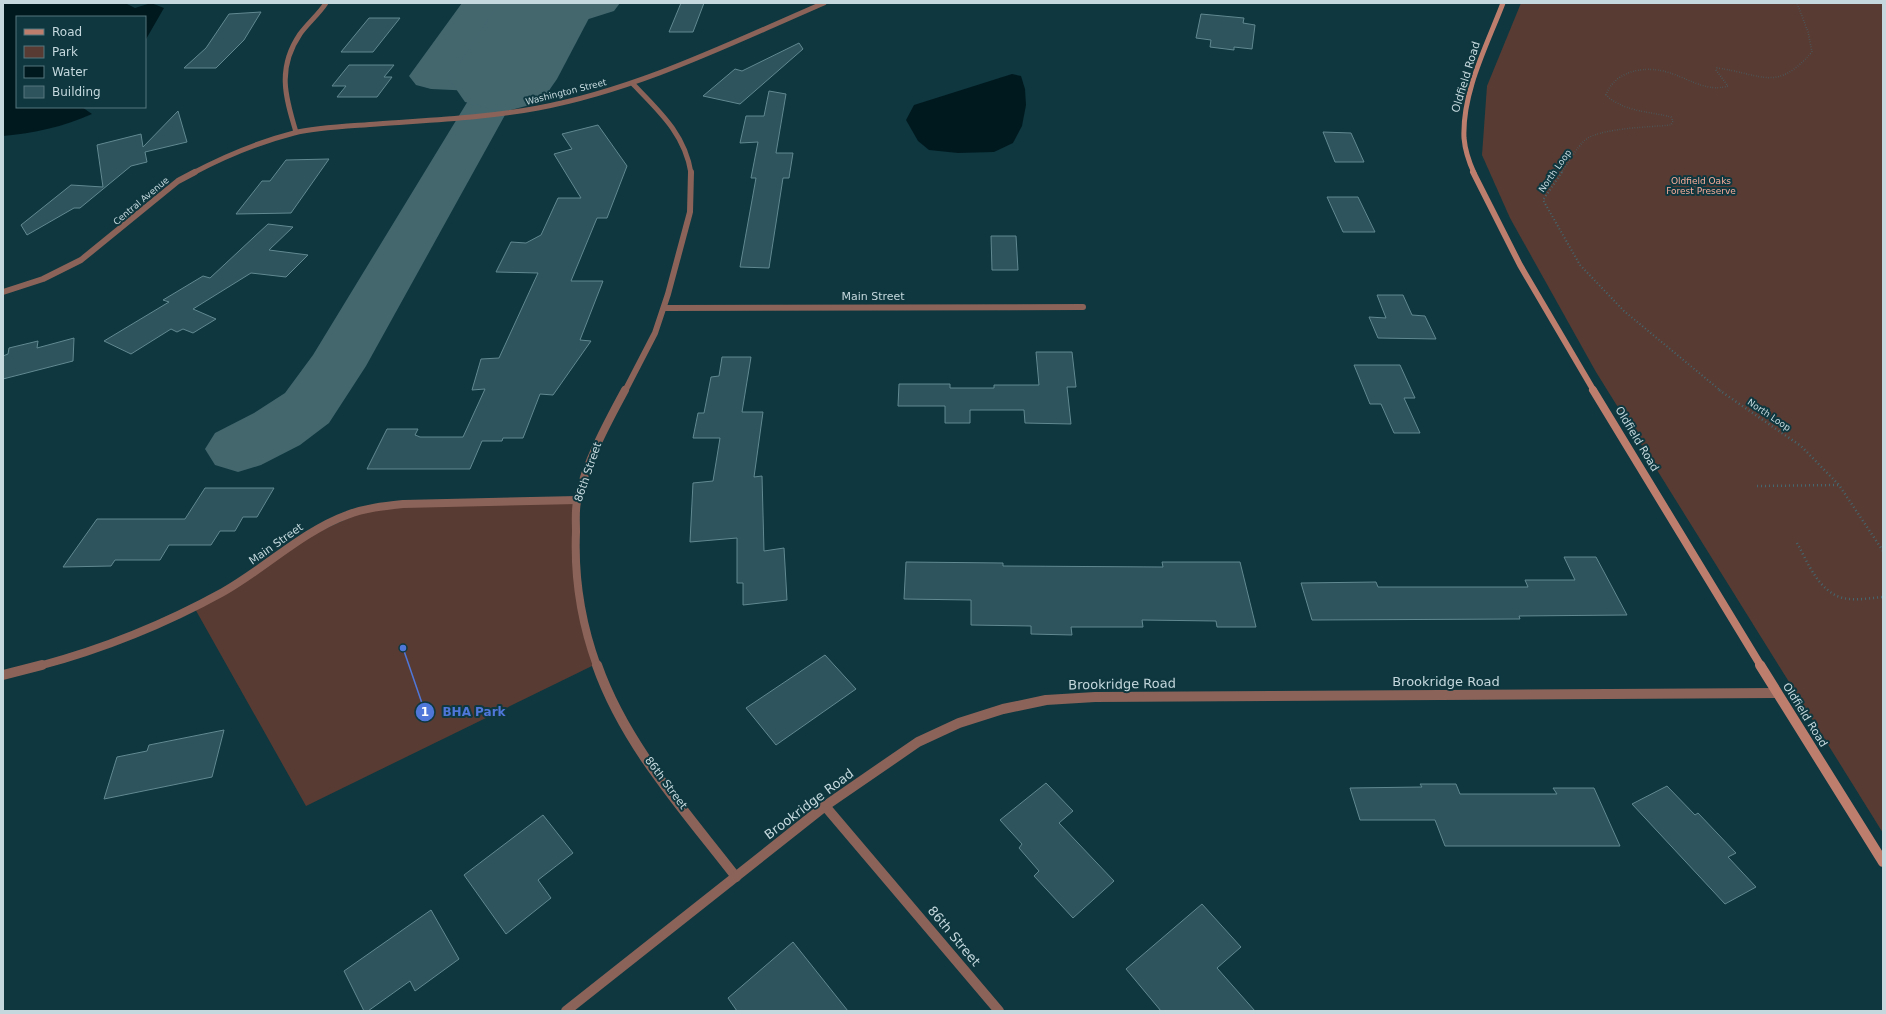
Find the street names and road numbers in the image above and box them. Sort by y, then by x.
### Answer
street label: Oldfield Road [1449,40,1483,114]
street label: Washington Street [524,77,608,107]
street label: North Loop [1537,148,1573,194]
street label: Central Avenue [111,175,171,227]
street label: Main Street [841,290,905,303]
street label: North Loop [1746,397,1793,433]
street label: Oldfield Road [1612,404,1662,474]
street label: 86th Street [572,440,604,504]
street label: Main Street [246,520,306,567]
street label: Brookridge Road [1392,674,1500,689]
street label: Brookridge Road [1068,676,1176,692]
street label: Oldfield Road [1780,680,1830,750]
street label: 86th Street [642,754,690,812]
street label: Brookridge Road [762,766,856,842]
street label: 86th Street [925,903,983,969]

